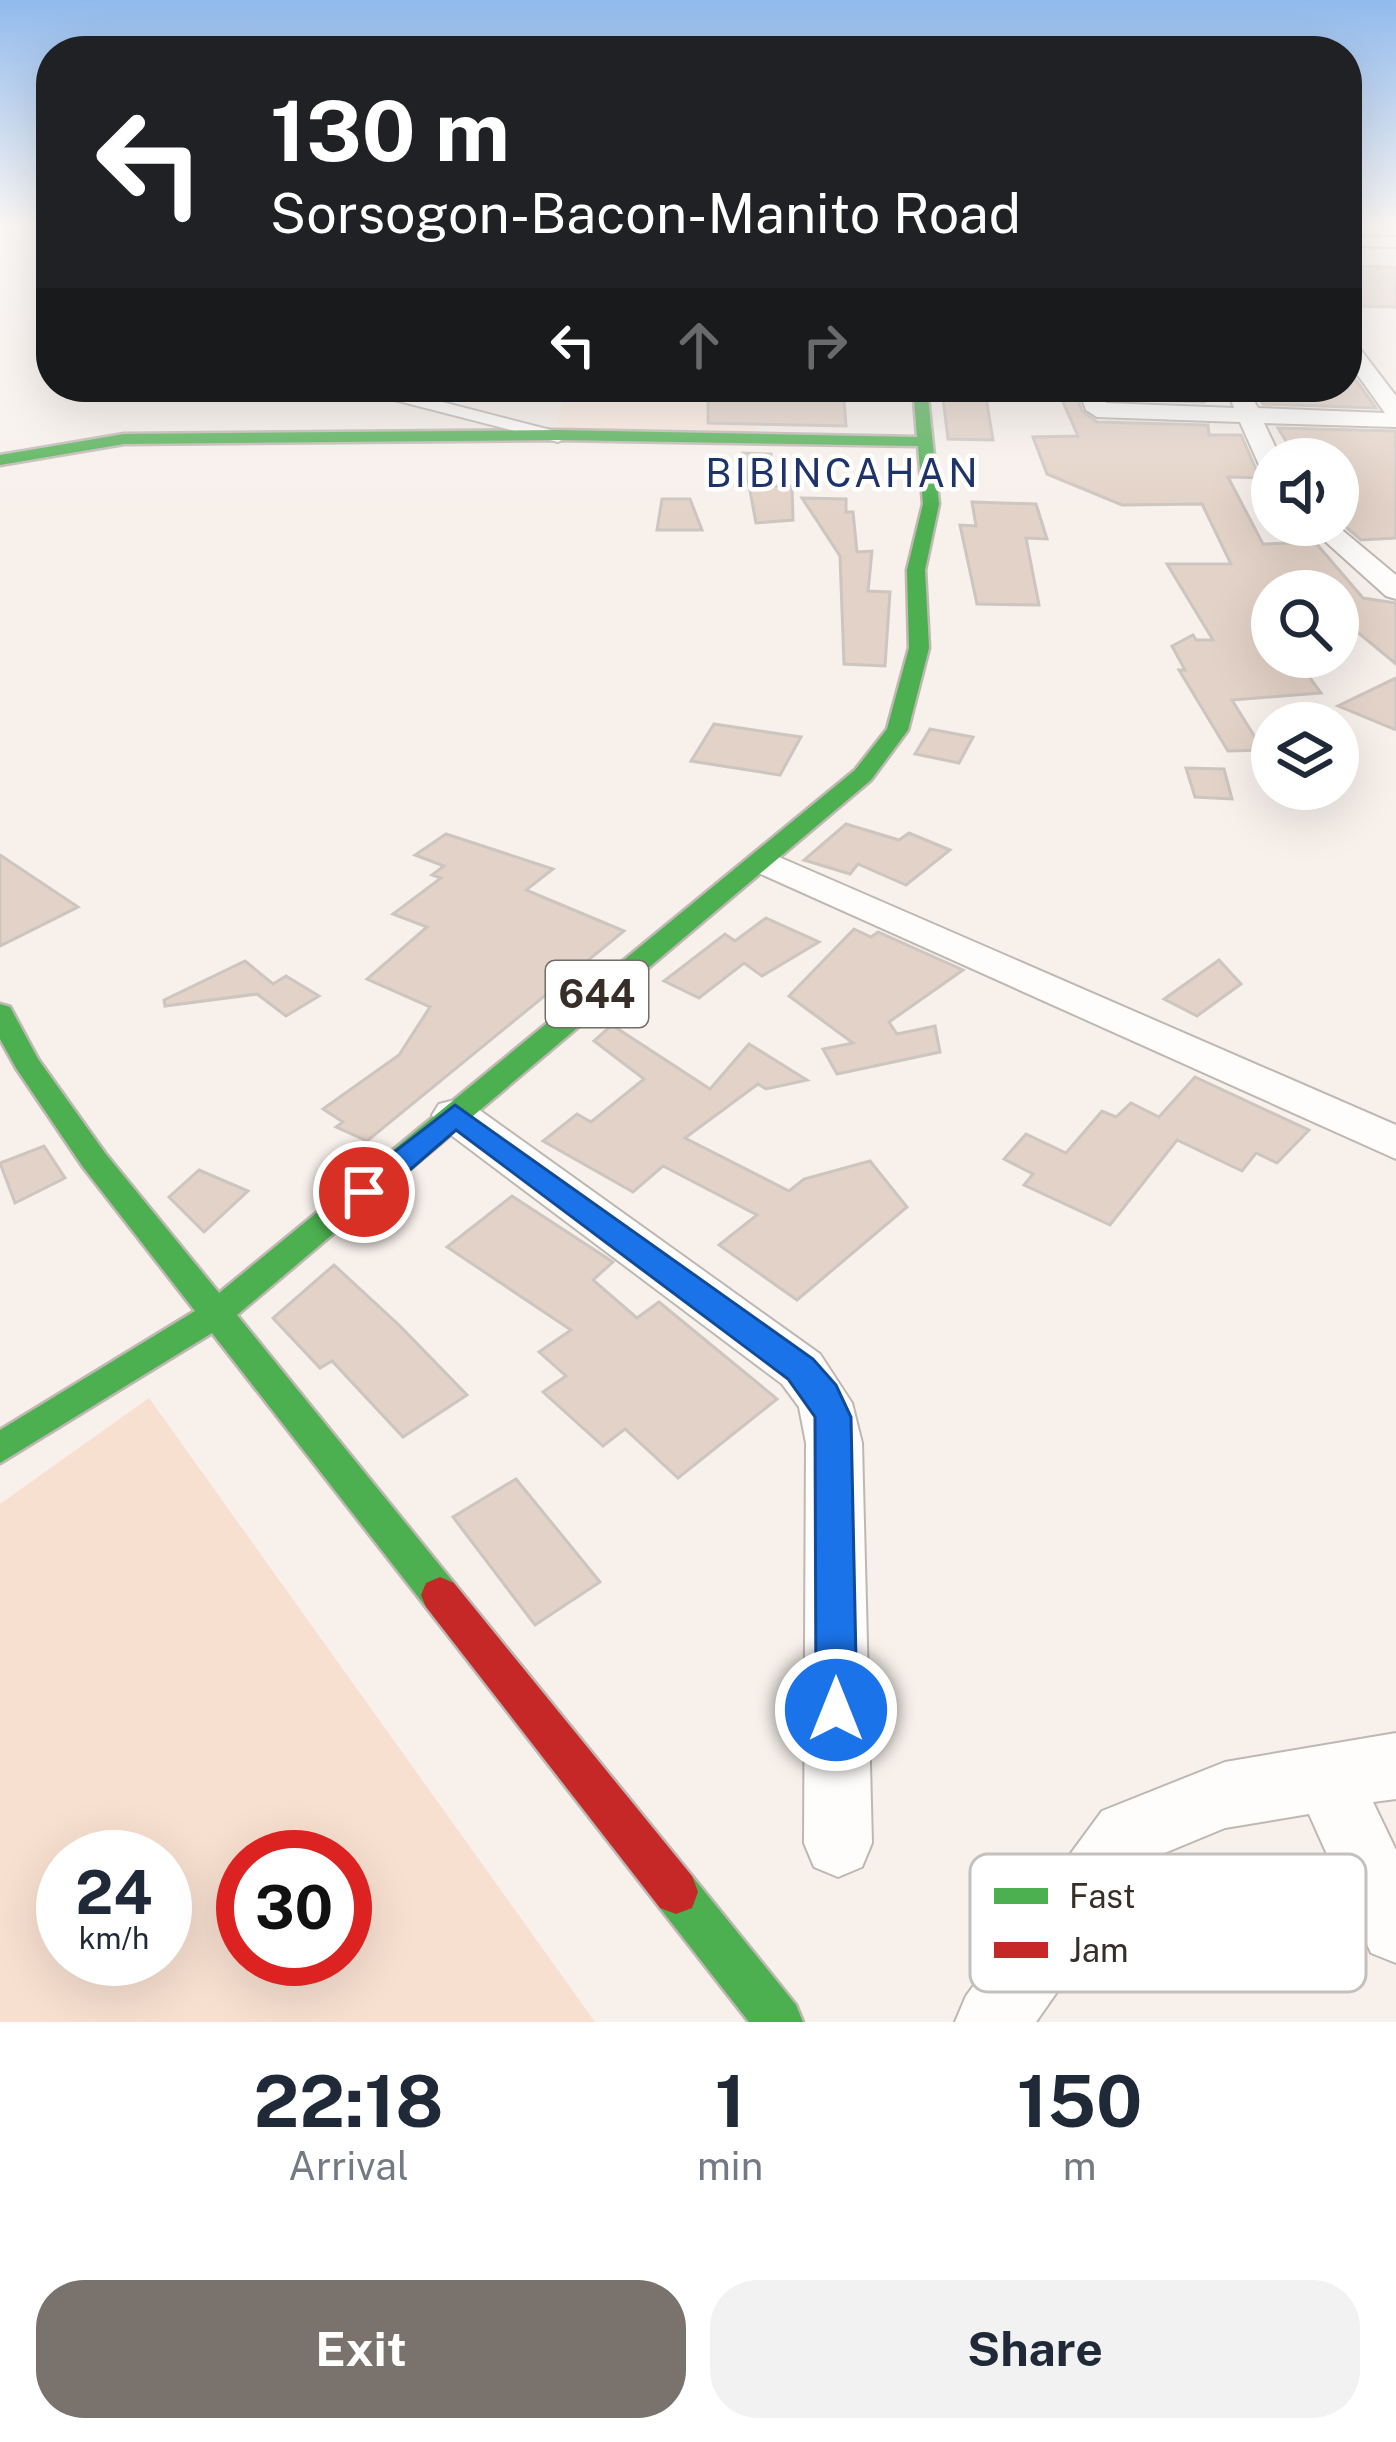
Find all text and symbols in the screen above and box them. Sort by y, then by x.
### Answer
text: 130 m [270,81,510,180]
icon: left [72,84,228,240]
text: Sorsogon-Bacon-Manito Road [270,182,1021,245]
icon: left [540,312,606,378]
icon: ahead [666,312,732,378]
icon: right [792,312,858,378]
map controls [1251,438,1359,810]
button: sound [1251,438,1359,546]
district label: BIBINCAHAN [705,450,981,496]
button: search [1251,570,1359,678]
button: layers [1251,702,1359,810]
road number: 644 [546,961,648,1027]
pin [313,1141,415,1243]
icon: arrive [331,1159,397,1225]
position arrow [773,1647,899,1773]
speed limit sign: 30 [216,1830,372,1986]
legend [970,1854,1366,1992]
text: 24 [75,1857,153,1928]
text: Fast [1069,1877,1136,1915]
text: km/h [79,1920,149,1956]
text: Jam [1069,1931,1129,1969]
text: 22:18 [254,2059,443,2143]
text: 1 [715,2059,745,2143]
text: 150 [1017,2059,1142,2143]
text: Arrival [288,2143,409,2189]
text: min [697,2143,763,2189]
text: m [1063,2143,1096,2189]
button: Exit [36,2280,686,2418]
button: Share [710,2280,1360,2418]

